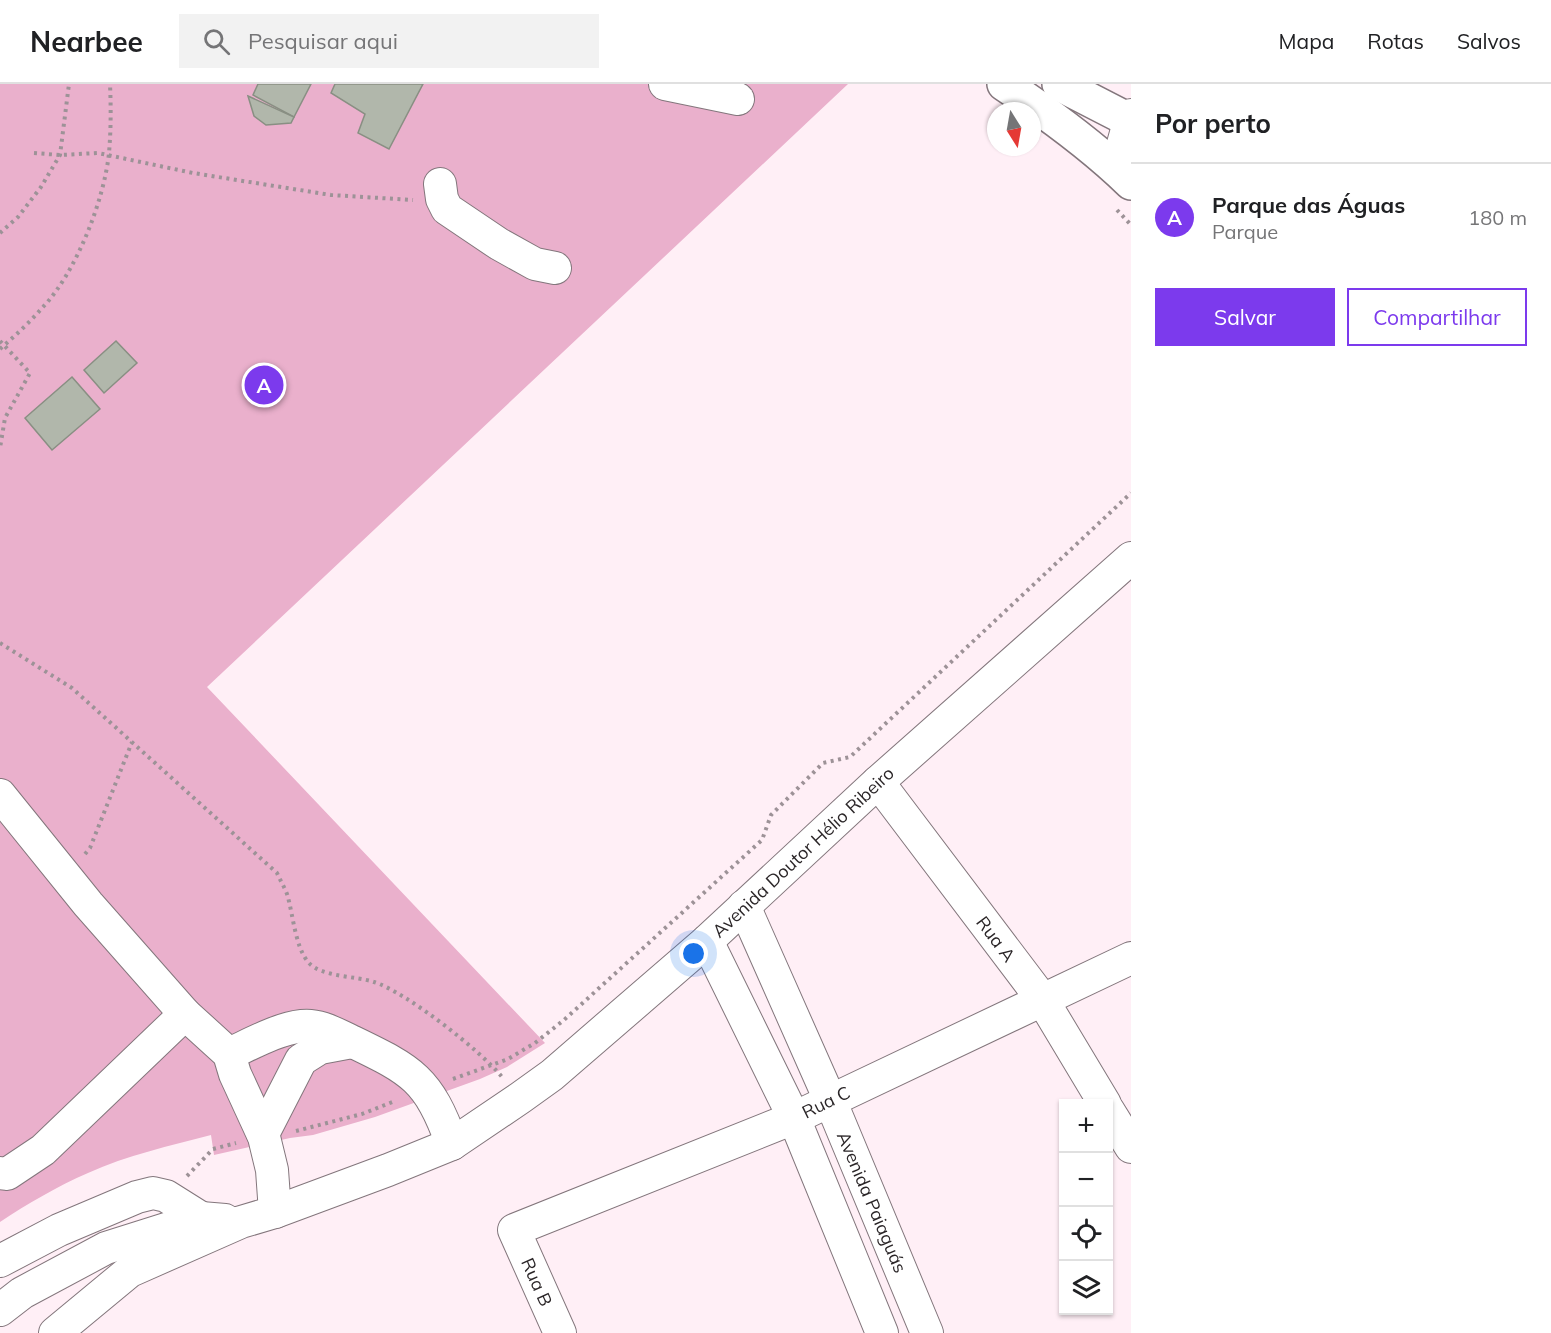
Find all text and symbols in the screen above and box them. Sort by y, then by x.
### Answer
search box [179,14,599,68]
text: Nearbee [30,24,143,59]
icon: search [200,25,233,58]
text: Pesquisar aqui [248,27,398,55]
text: Mapa [1279,28,1334,54]
text: Rotas [1367,28,1424,54]
text: Salvos [1457,28,1521,54]
north arrow [987,102,1041,156]
text: Por perto [1155,107,1271,140]
text: Parque das Águas [1212,191,1405,219]
text: A [1167,205,1182,230]
text: 180 m [1468,205,1527,230]
text: Parque [1212,219,1278,244]
button: Salvar [1155,288,1335,346]
button: Compartilhar [1347,288,1527,346]
pin: A [244,362,284,408]
street label: Avenida Doutor Hélio Ribeiro [707,762,899,942]
street label: Rua A [971,911,1021,967]
your location [679,939,708,968]
street label: Rua C [798,1081,854,1123]
map controls [1059,1099,1113,1315]
button: + [1059,1099,1113,1153]
street label: Avenida Paiaguás [832,1128,912,1276]
button: − [1059,1153,1113,1207]
button: locate [1059,1207,1113,1261]
street label: Rua B [516,1254,558,1310]
button: layers [1059,1261,1113,1315]

